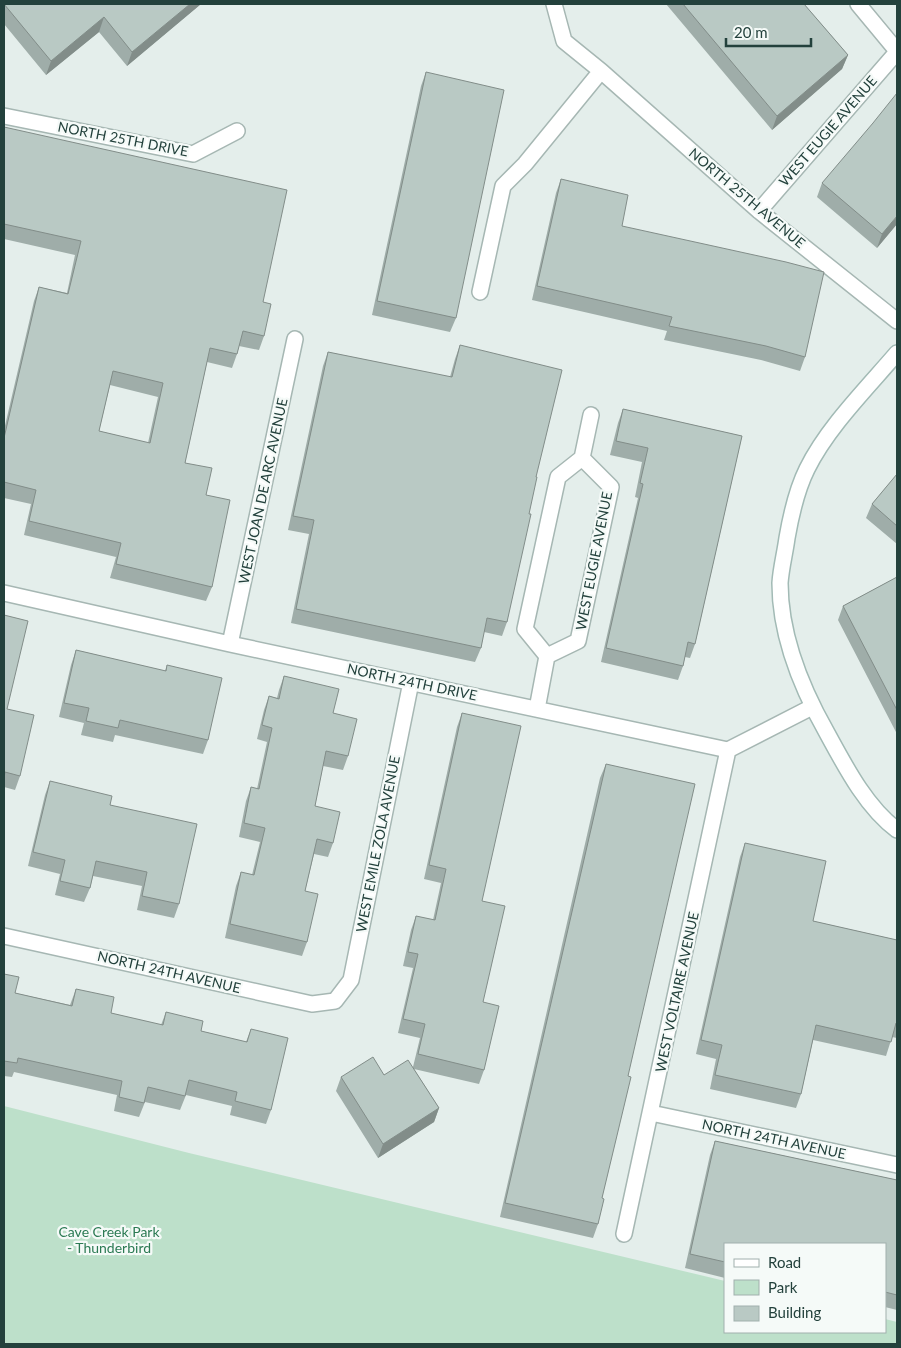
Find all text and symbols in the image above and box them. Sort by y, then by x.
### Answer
scale bar [726,15,811,47]
text: 20 m [734,23,768,41]
street label: WEST EUGIE AVENUE [775,72,880,189]
street label: NORTH 25TH DRIVE [56,118,190,160]
street label: NORTH 25TH AVENUE [686,144,809,251]
street label: WEST JOAN DE ARC AVENUE [234,396,291,585]
street label: WEST EUGIE AVENUE [572,490,615,632]
street label: NORTH 24TH DRIVE [346,659,479,704]
street label: WEST EMILE ZOLA AVENUE [352,754,403,934]
street label: WEST VOLTAIRE AVENUE [651,910,702,1074]
street label: NORTH 24TH AVENUE [96,947,242,996]
street label: NORTH 24TH AVENUE [701,1115,848,1162]
park label: Cave Creek Park - Thunderbird [58,1223,160,1256]
legend [724,1243,886,1333]
text: Road [768,1253,801,1271]
text: Park [768,1278,798,1296]
text: Building [768,1303,821,1321]

